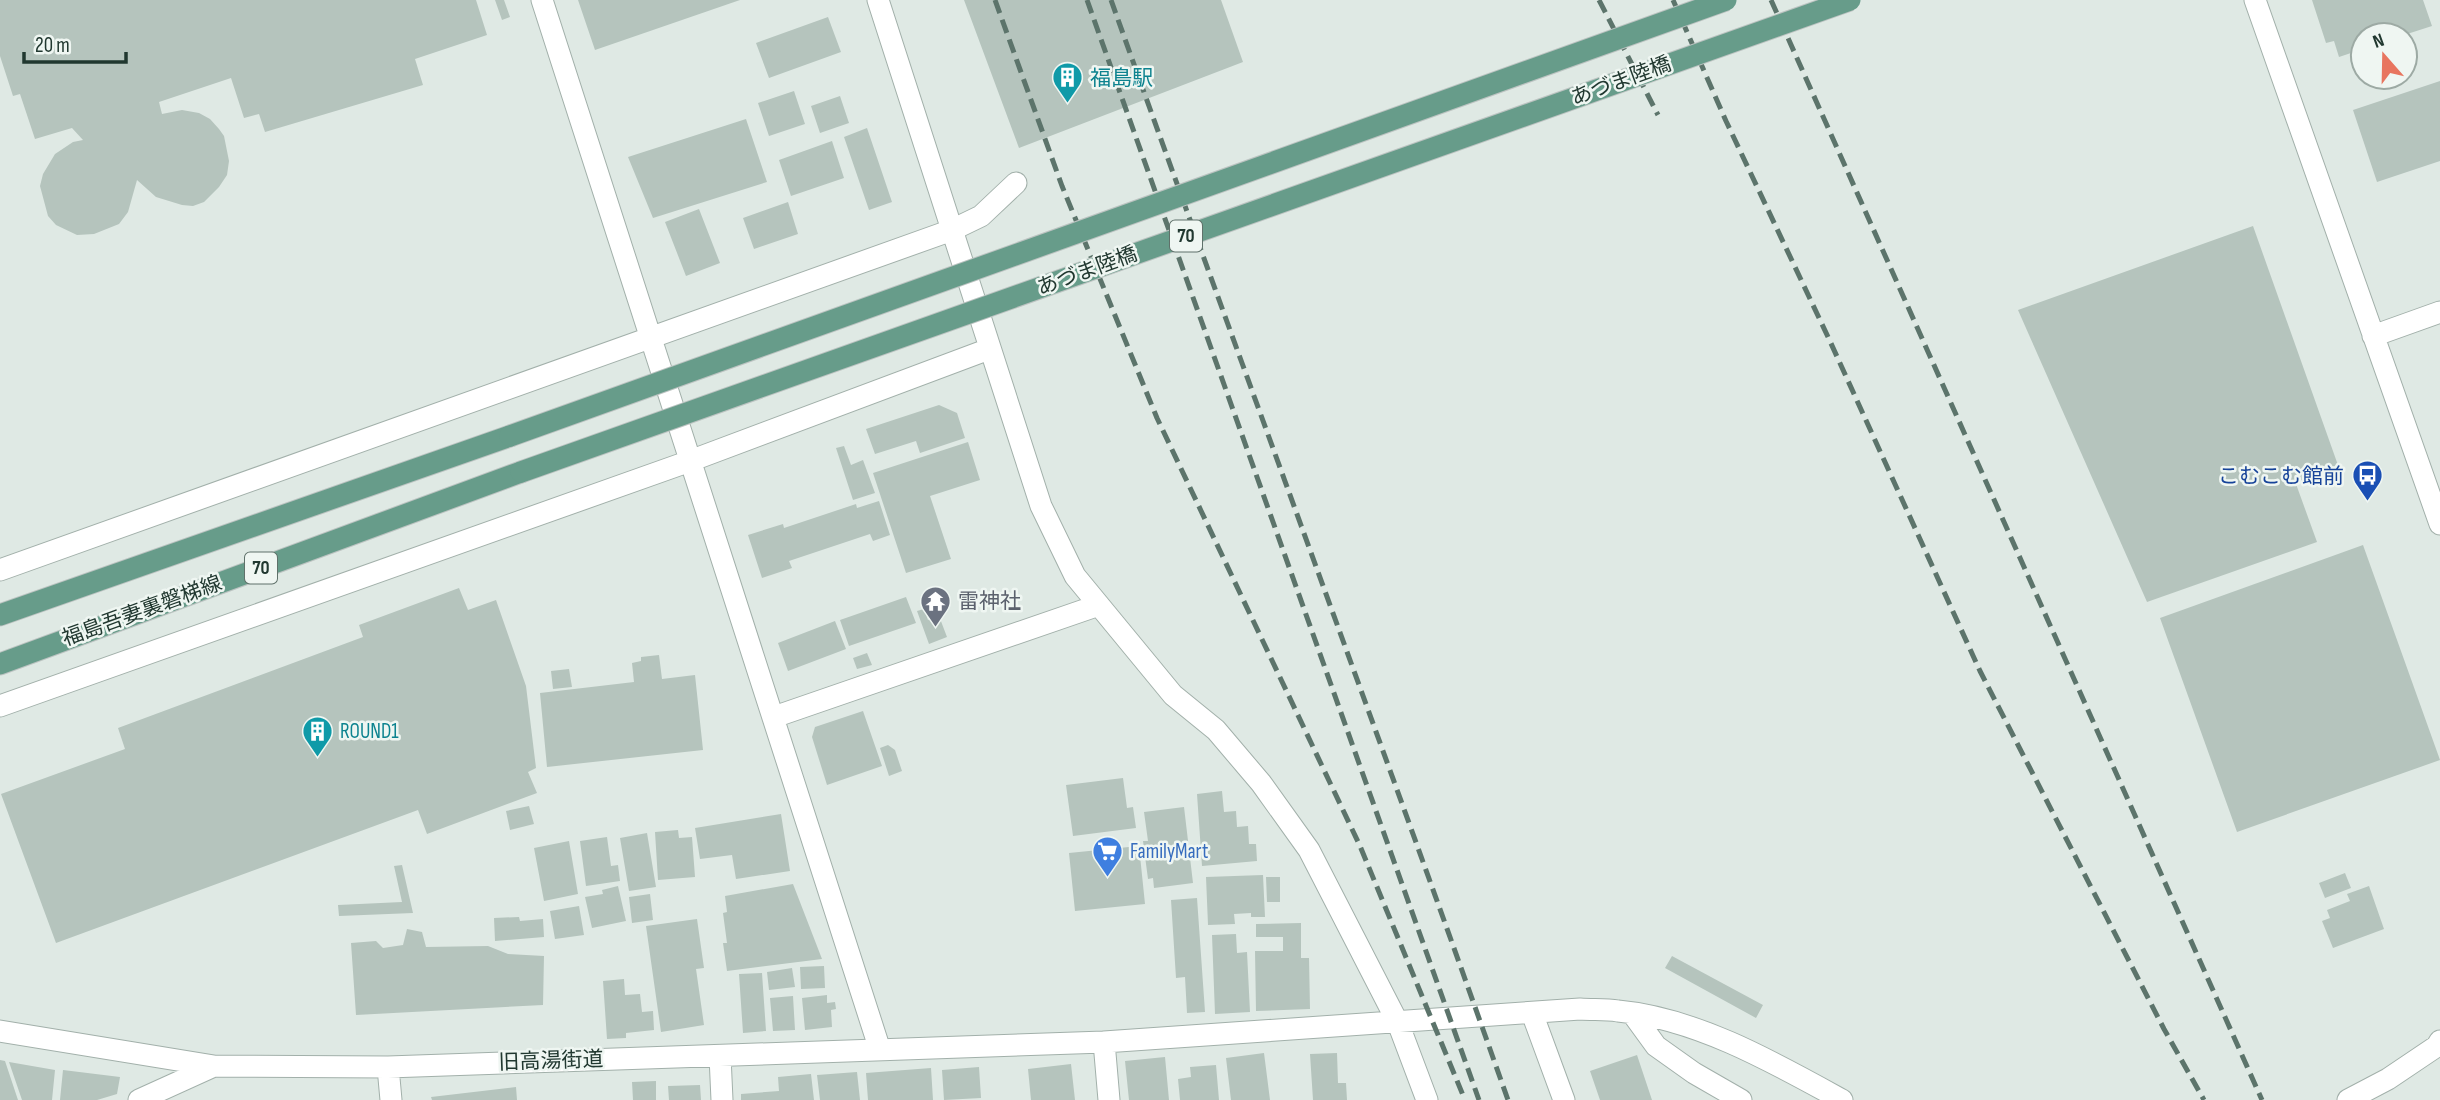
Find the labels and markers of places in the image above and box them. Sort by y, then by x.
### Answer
building icon: 福島駅 [1050,61,1084,105]
place label: 福島駅 [1090,66,1153,91]
bus stop icon: こむこむ館前 [2350,459,2384,503]
place label: こむこむ館前 [2218,464,2344,489]
temple icon: 雷神社 [918,584,952,628]
place label: 雷神社 [958,589,1021,614]
building icon: ROUND1 [300,714,334,758]
place label: ROUND1 [340,719,399,744]
supermarket icon: FamilyMart [1090,834,1124,878]
place label: FamilyMart [1130,839,1208,864]

